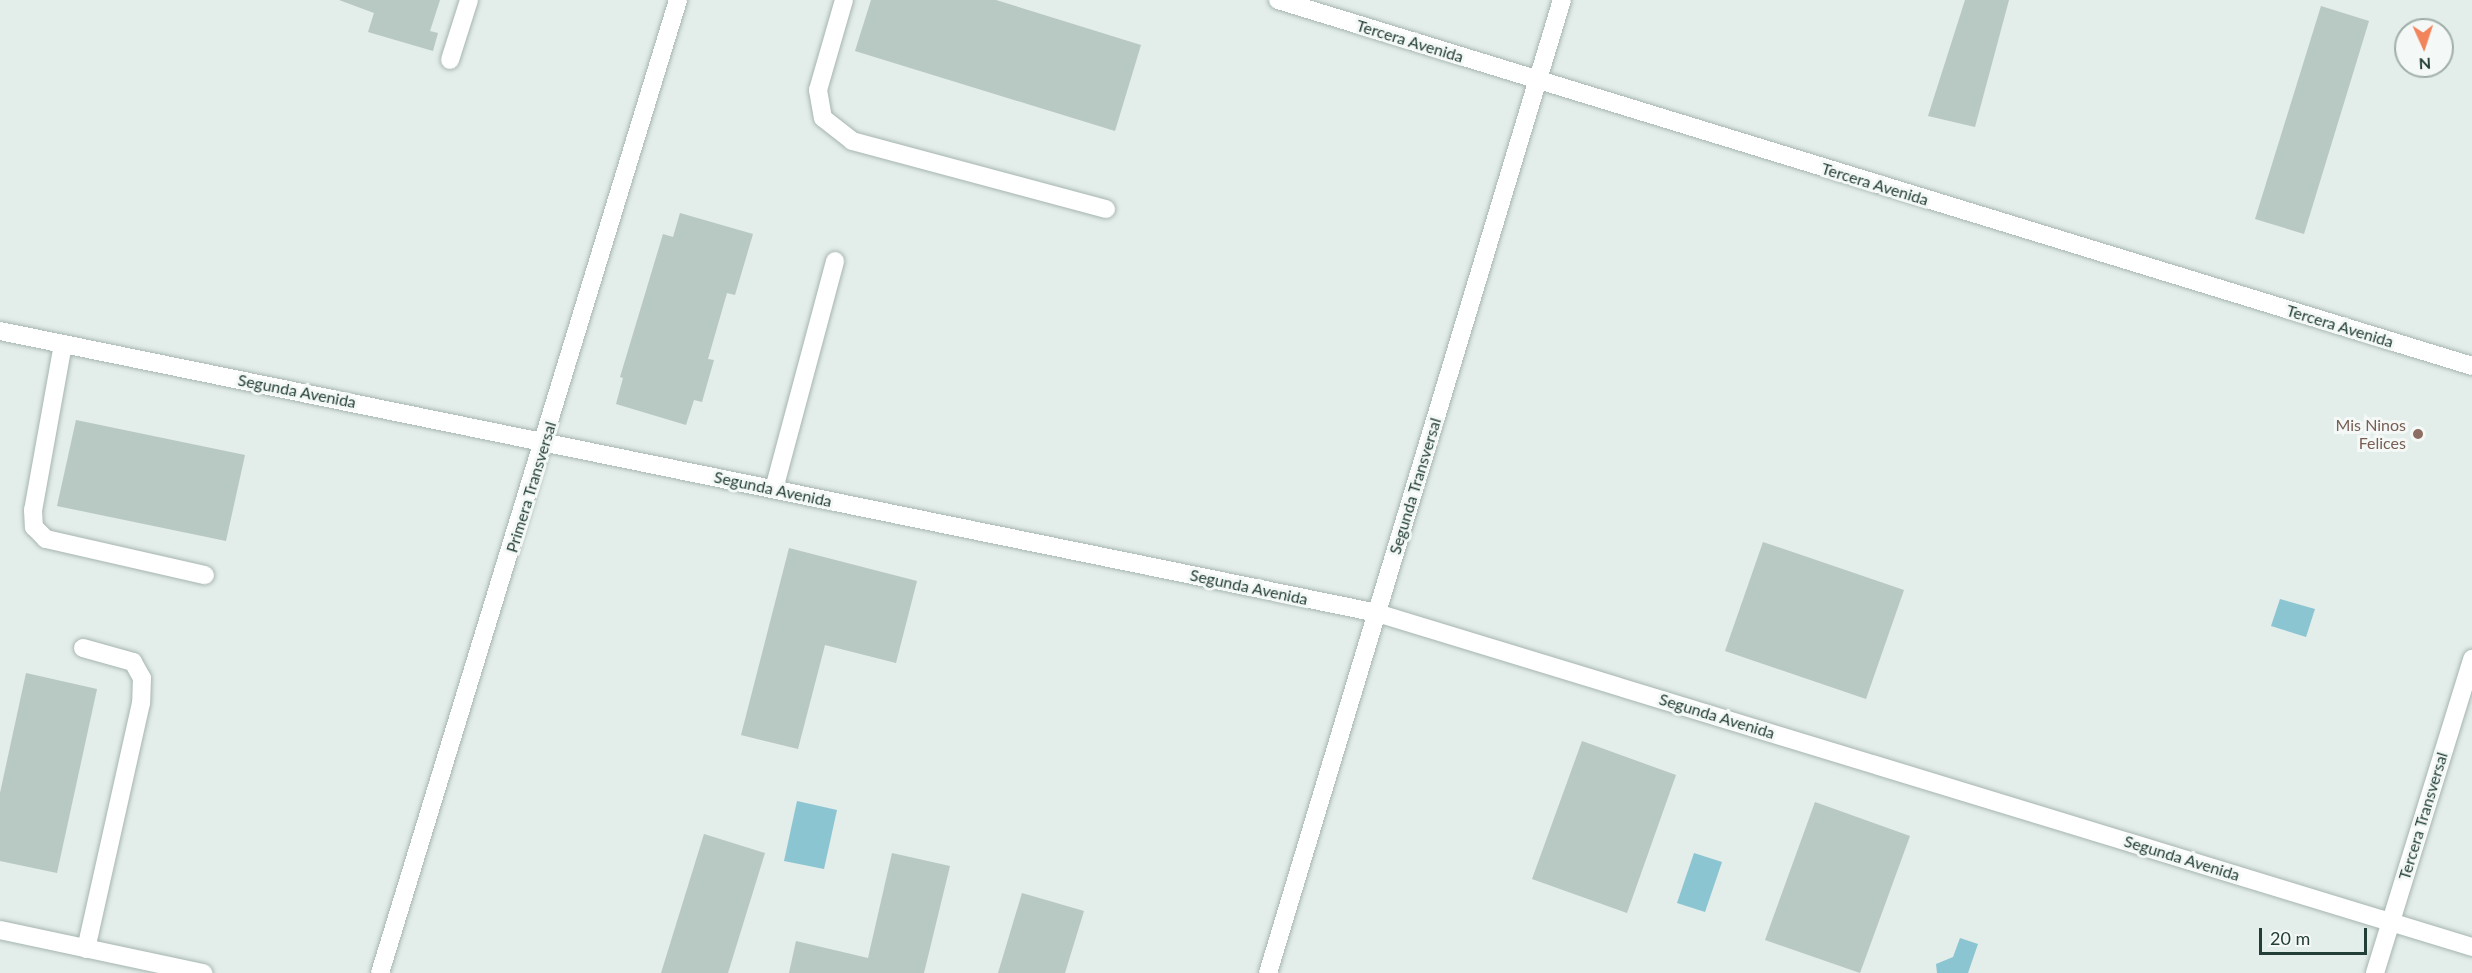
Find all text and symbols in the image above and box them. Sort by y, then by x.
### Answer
street label: Tercera Avenida [1354,16,1466,66]
north arrow [2394,18,2454,78]
text: N [2418,55,2432,74]
street label: Tercera Avenida [1819,159,1931,209]
street label: Tercera Avenida [2284,301,2396,351]
street label: Segunda Avenida [236,370,358,412]
street label: Segunda Transversal [1385,415,1445,557]
place label: Mis Ninos Felices [2336,415,2406,453]
street label: Primera Transversal [502,419,560,555]
marker: Mis Ninos Felices [2411,427,2425,441]
street label: Segunda Avenida [712,467,834,511]
street label: Segunda Avenida [1188,565,1310,609]
street label: Segunda Avenida [1657,689,1777,743]
street label: Tercera Transversal [2394,750,2452,882]
street label: Segunda Avenida [2122,831,2242,885]
scale bar [2262,916,2370,954]
text: 20 m [2270,927,2310,949]

